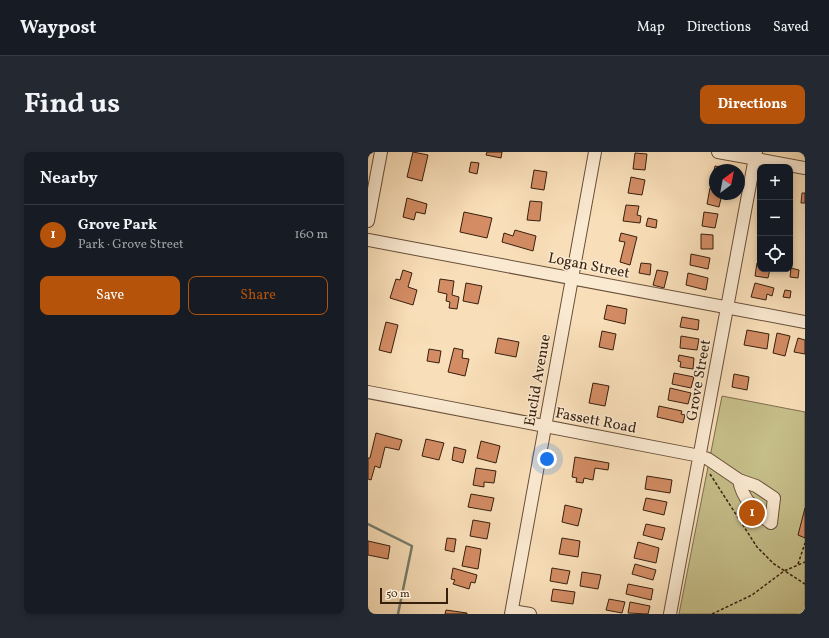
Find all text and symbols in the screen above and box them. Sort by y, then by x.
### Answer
text: Waypost [20,15,96,41]
text: Map [637,18,665,37]
text: Directions [687,18,751,37]
text: Saved [773,18,809,37]
text: Find us [24,85,120,124]
button: Directions [700,85,805,124]
north arrow [709,164,745,200]
map controls [757,164,793,272]
button: + [757,164,793,200]
text: Nearby [40,167,98,190]
button: − [757,200,793,236]
text: Grove Park [78,215,157,236]
text: 1 [50,226,56,244]
text: 160 m [294,226,328,244]
text: Park · Grove Street [78,236,184,254]
button: locate [757,236,793,272]
street label: Logan Street [546,248,631,285]
button: Save [40,276,180,315]
button: Share [188,276,328,315]
street label: Euclid Avenue [520,332,557,428]
street label: Grove Street [682,338,717,423]
street label: Fassett Road [553,403,638,440]
your location [537,449,557,469]
pin: 1 [739,498,765,528]
scale bar [380,586,448,605]
text: 50 m [386,587,410,602]

